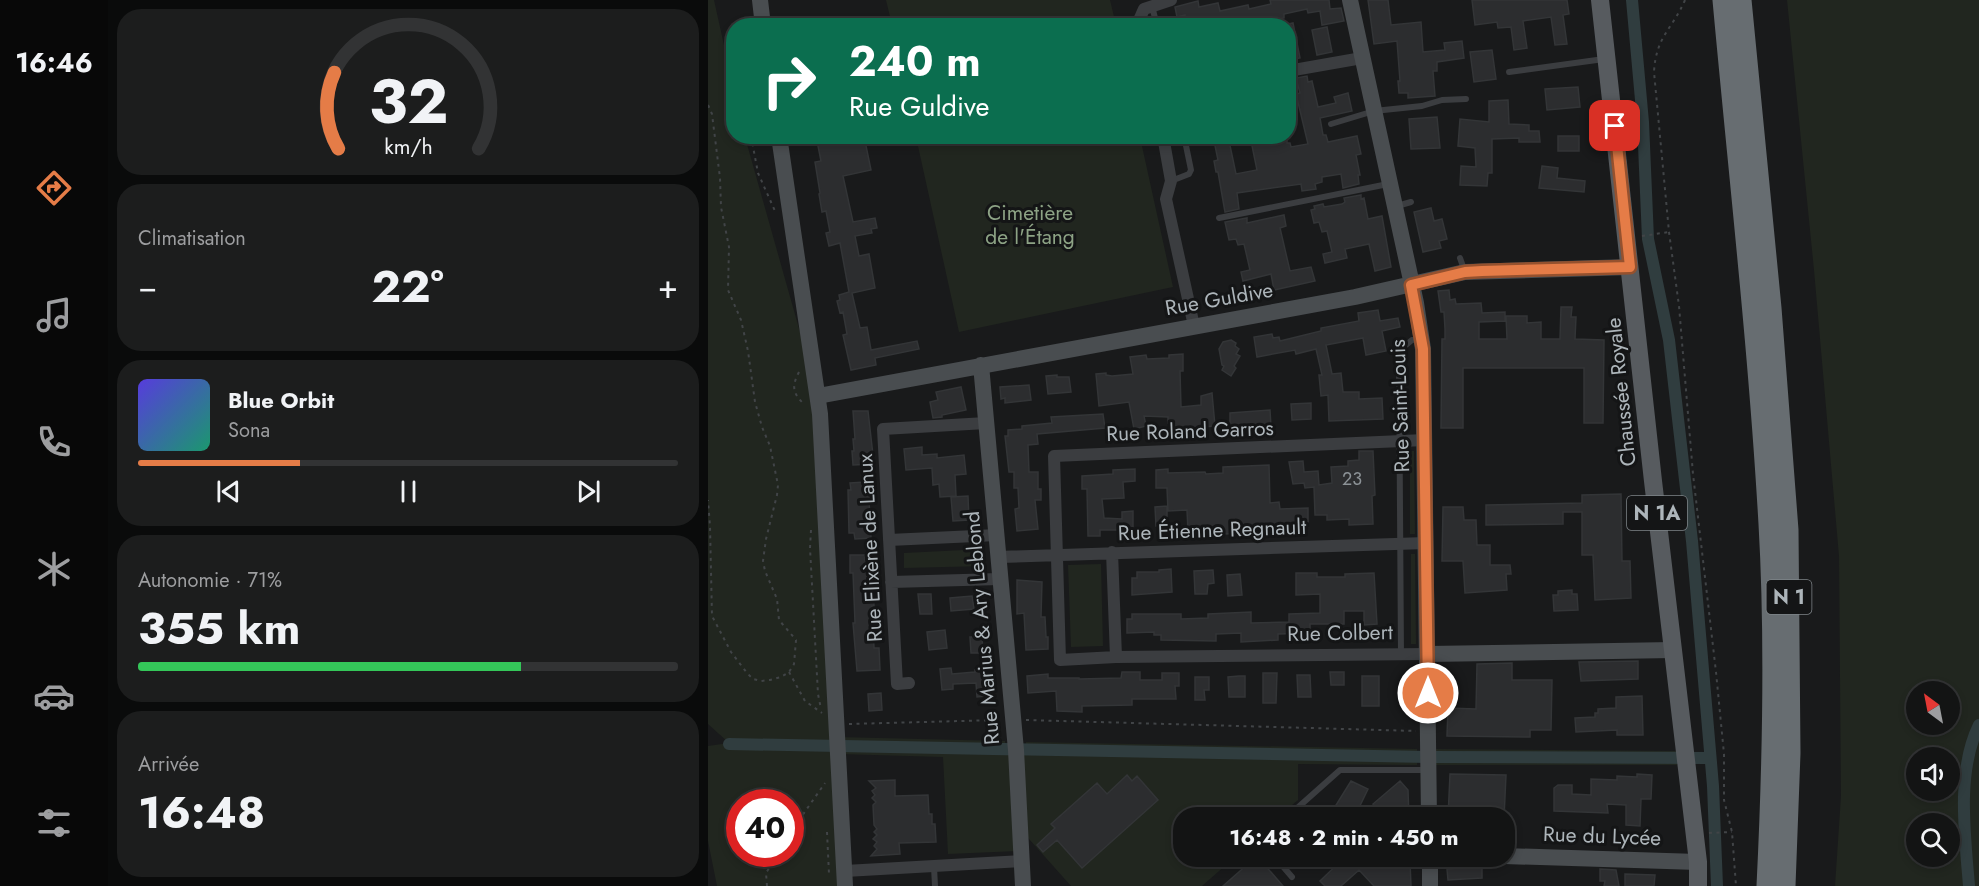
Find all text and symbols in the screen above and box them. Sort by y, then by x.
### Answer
text: 240 m [849,31,981,92]
icon: right [750,42,828,120]
text: 16:46 [15,43,93,82]
text: 32 [368,56,448,146]
text: Rue Guldive [849,87,989,126]
pin [1589,100,1640,151]
icon: arrive [1598,109,1631,142]
text: km/h [384,132,432,163]
icon: directions [33,167,75,209]
park label: Cimetière de l'Étang [985,198,1075,252]
text: Climatisation [138,224,246,253]
text: 22° [371,254,444,319]
text: − [138,263,157,310]
text: + [658,263,678,310]
street label: Rue Guldive [1163,275,1276,323]
icon: music [33,294,75,336]
street label: Chaussée Royale [1598,316,1644,468]
street label: Rue Saint-Louis [1383,339,1417,473]
text: Blue Orbit [228,384,334,416]
street label: Rue Roland Garros [1106,413,1274,449]
text: Sona [228,416,270,445]
icon: phone [33,421,75,463]
street label: Rue Elixène de Lanux [850,453,890,643]
house number: 23 [1342,466,1362,492]
icon: previous [212,475,245,508]
icon: pause [392,475,425,508]
icon: next [572,475,605,508]
road number: N 1A [1627,496,1687,530]
street label: Rue Marius & Ary Leblond [957,510,1007,746]
street label: Rue Étienne Regnault [1117,512,1307,548]
icon: climate [33,548,75,590]
text: Autonomie · 71% [138,566,282,595]
road number: N 1 [1766,580,1812,614]
text: 355 km [138,596,300,661]
street label: Rue Colbert [1287,617,1393,649]
position arrow [1396,661,1460,725]
icon: car [33,675,75,717]
north arrow [1906,681,1960,735]
map controls [1906,681,1960,867]
button: sound [1906,747,1960,801]
text: Arrivée [138,750,199,779]
text: 16:48 [138,780,265,845]
speed limit sign: 40 [726,789,804,867]
icon: filters [33,802,75,844]
button: search [1906,813,1960,867]
street label: Rue du Lycée [1542,819,1662,853]
text: 16:48 · 2 min · 450 m [1229,821,1459,853]

